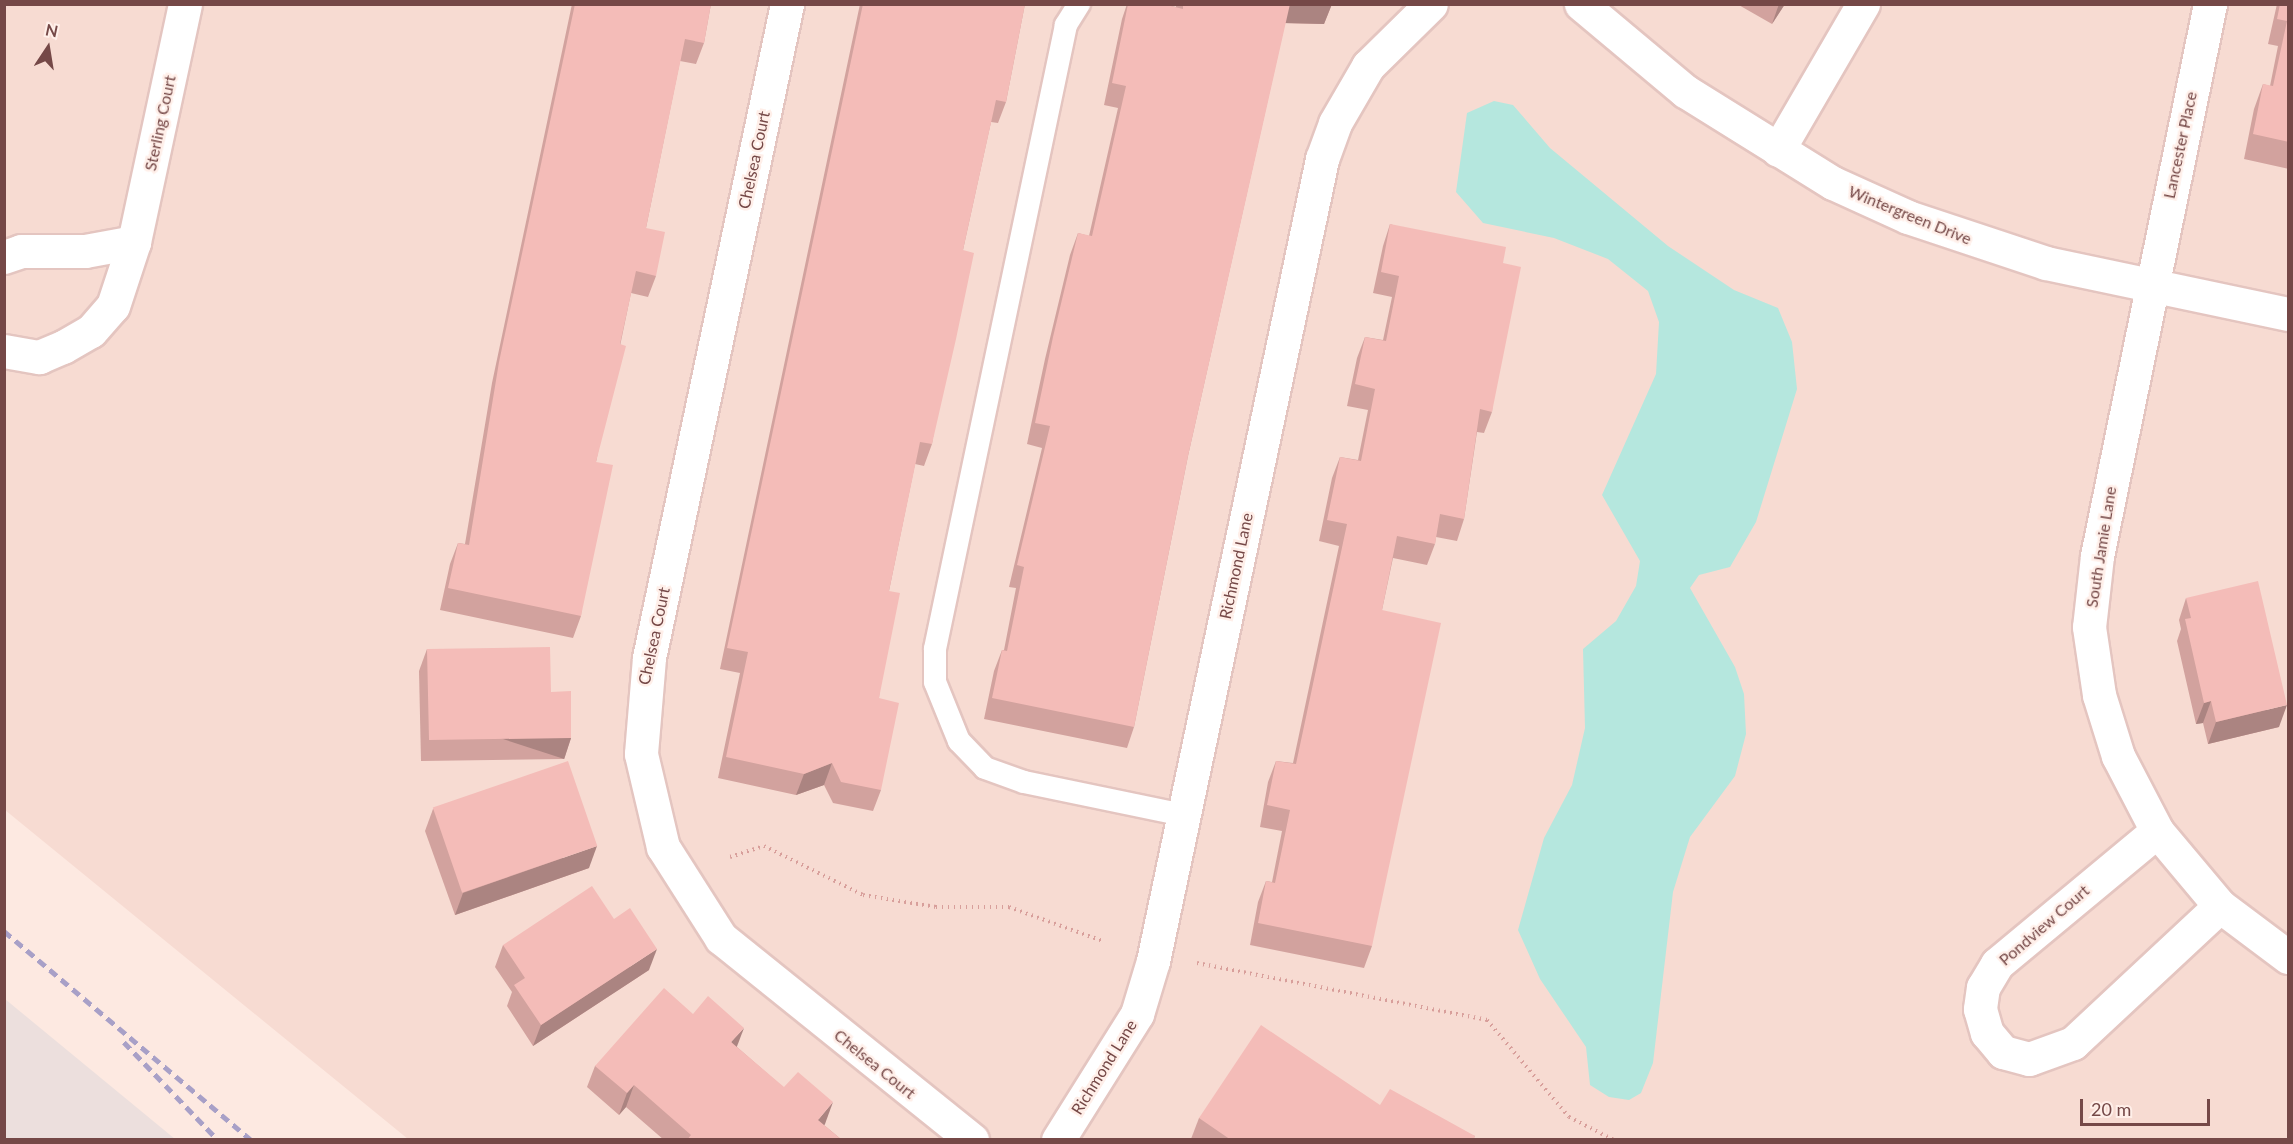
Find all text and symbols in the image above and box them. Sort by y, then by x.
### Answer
north arrow [18,18,78,78]
text: N [44,19,60,40]
street label: Sterling Court [140,73,180,173]
street label: Lancester Place [2159,90,2201,200]
street label: Chelsea Court [734,109,774,211]
street label: Wintergreen Drive [1846,182,1974,248]
street label: South Jamie Lane [2082,485,2120,609]
street label: Richmond Lane [1215,511,1257,621]
street label: Chelsea Court [634,585,674,687]
street label: Pondview Court [1995,881,2093,969]
street label: Richmond Lane [1067,1016,1141,1118]
street label: Chelsea Court [830,1025,920,1103]
scale bar [2083,1087,2214,1125]
text: 20 m [2091,1098,2131,1120]

